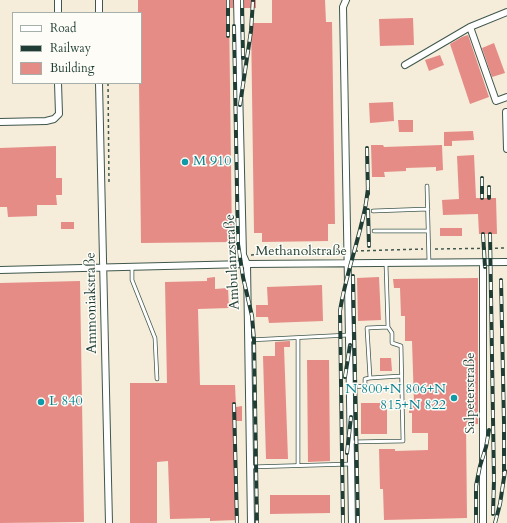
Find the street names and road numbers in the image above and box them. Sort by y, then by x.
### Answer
street label: Ambulanzstraße [222,214,244,310]
street label: Methanolstraße [255,244,347,260]
street label: Ammoniakstraße [83,252,101,354]
street label: Salpeterstraße [463,352,479,434]

